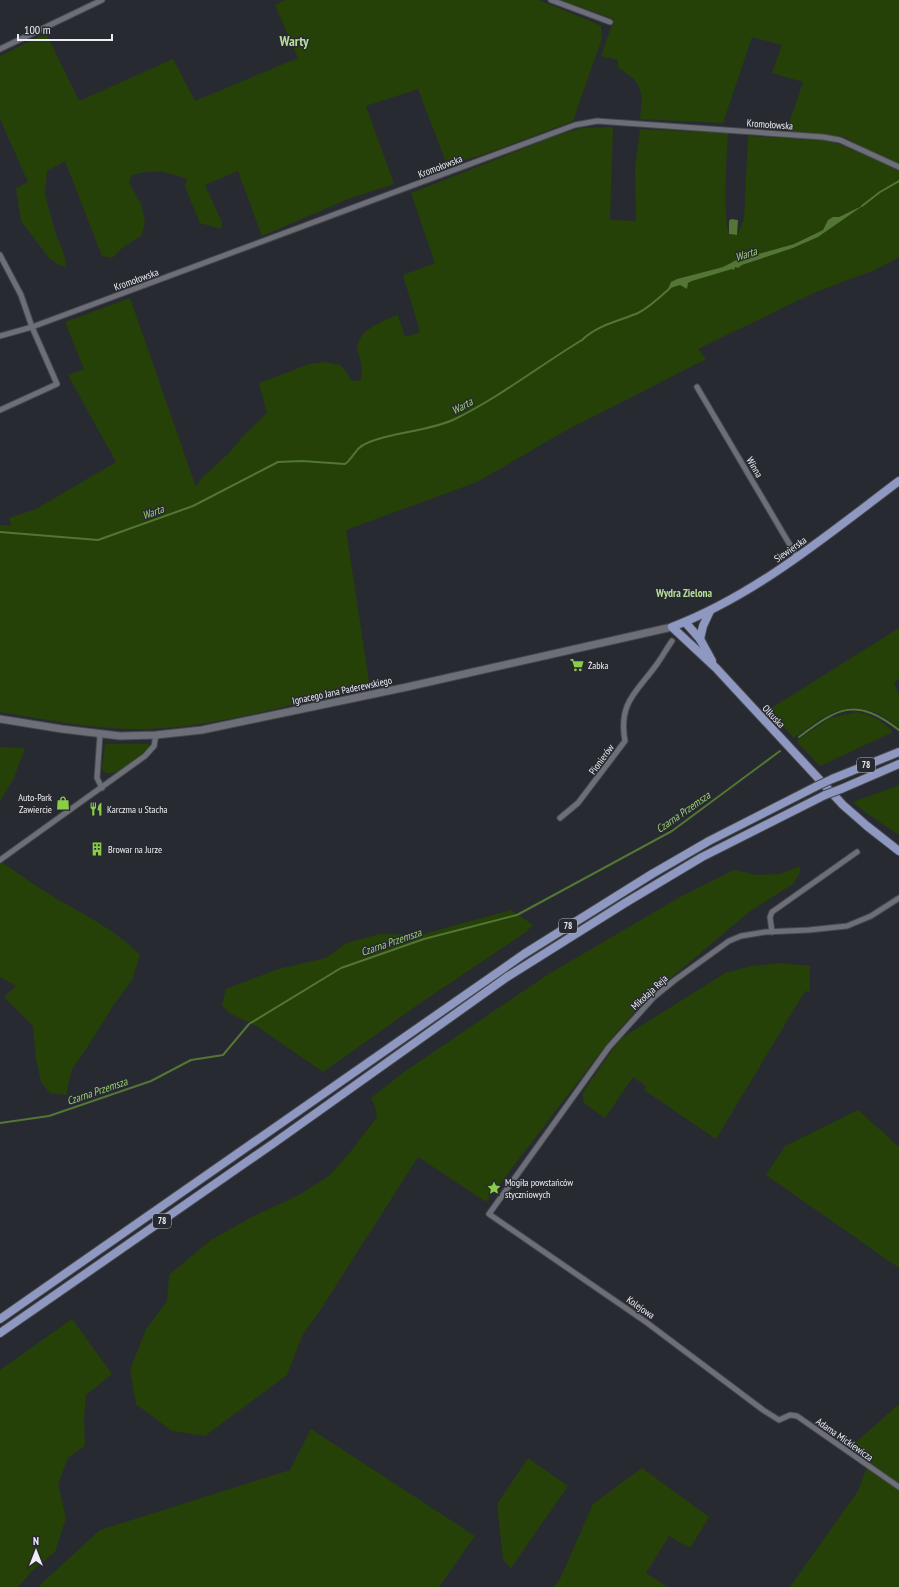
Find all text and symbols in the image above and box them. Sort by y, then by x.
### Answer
scale bar [18,16,112,42]
text: 100 m [24,22,51,37]
district label: Warty [278,32,309,50]
street label: Kromołowska [746,116,794,133]
street label: Kromołowska [416,152,464,181]
water label: Warta [733,244,759,264]
street label: Kromołowska [112,265,160,294]
water label: Warta [449,394,476,417]
street label: Winna [744,455,766,480]
water label: Warta [140,501,166,522]
street label: Siewierska [772,534,809,565]
district label: Wydra Zielona [655,586,713,600]
supermarket icon: Żabka [569,657,585,673]
place label: Żabka [588,659,608,672]
street label: Ignacego Jana Paderewskiego [291,674,393,707]
street label: Olkuska [760,702,788,731]
street label: Pionierów [586,741,617,777]
road number: 78 [857,758,875,772]
water label: Czarna Przemsza [653,788,713,836]
place label: Auto-Park Zawiercie [18,791,52,816]
shop icon: Auto-Park Zawiercie [55,795,71,811]
restaurant icon: Karczma u Stacha [88,801,104,817]
place label: Karczma u Stacha [107,803,168,816]
building icon: Browar na Jurze [89,841,105,857]
place label: Browar na Jurze [108,843,162,856]
road number: 78 [559,919,577,933]
water label: Czarna Przemsza [359,925,424,959]
street label: Mikołaja Reja [628,972,671,1013]
water label: Czarna Przemsza [65,1074,130,1108]
place label: Mogiła powstańców styczniowych [505,1176,573,1201]
place icon: Mogiła powstańców styczniowych [486,1180,502,1196]
road number: 78 [153,1214,171,1228]
street label: Kolejowa [624,1293,657,1322]
street label: Adama Mickiewicza [814,1415,876,1464]
north arrow [16,1531,56,1571]
text: N [33,1534,39,1548]

